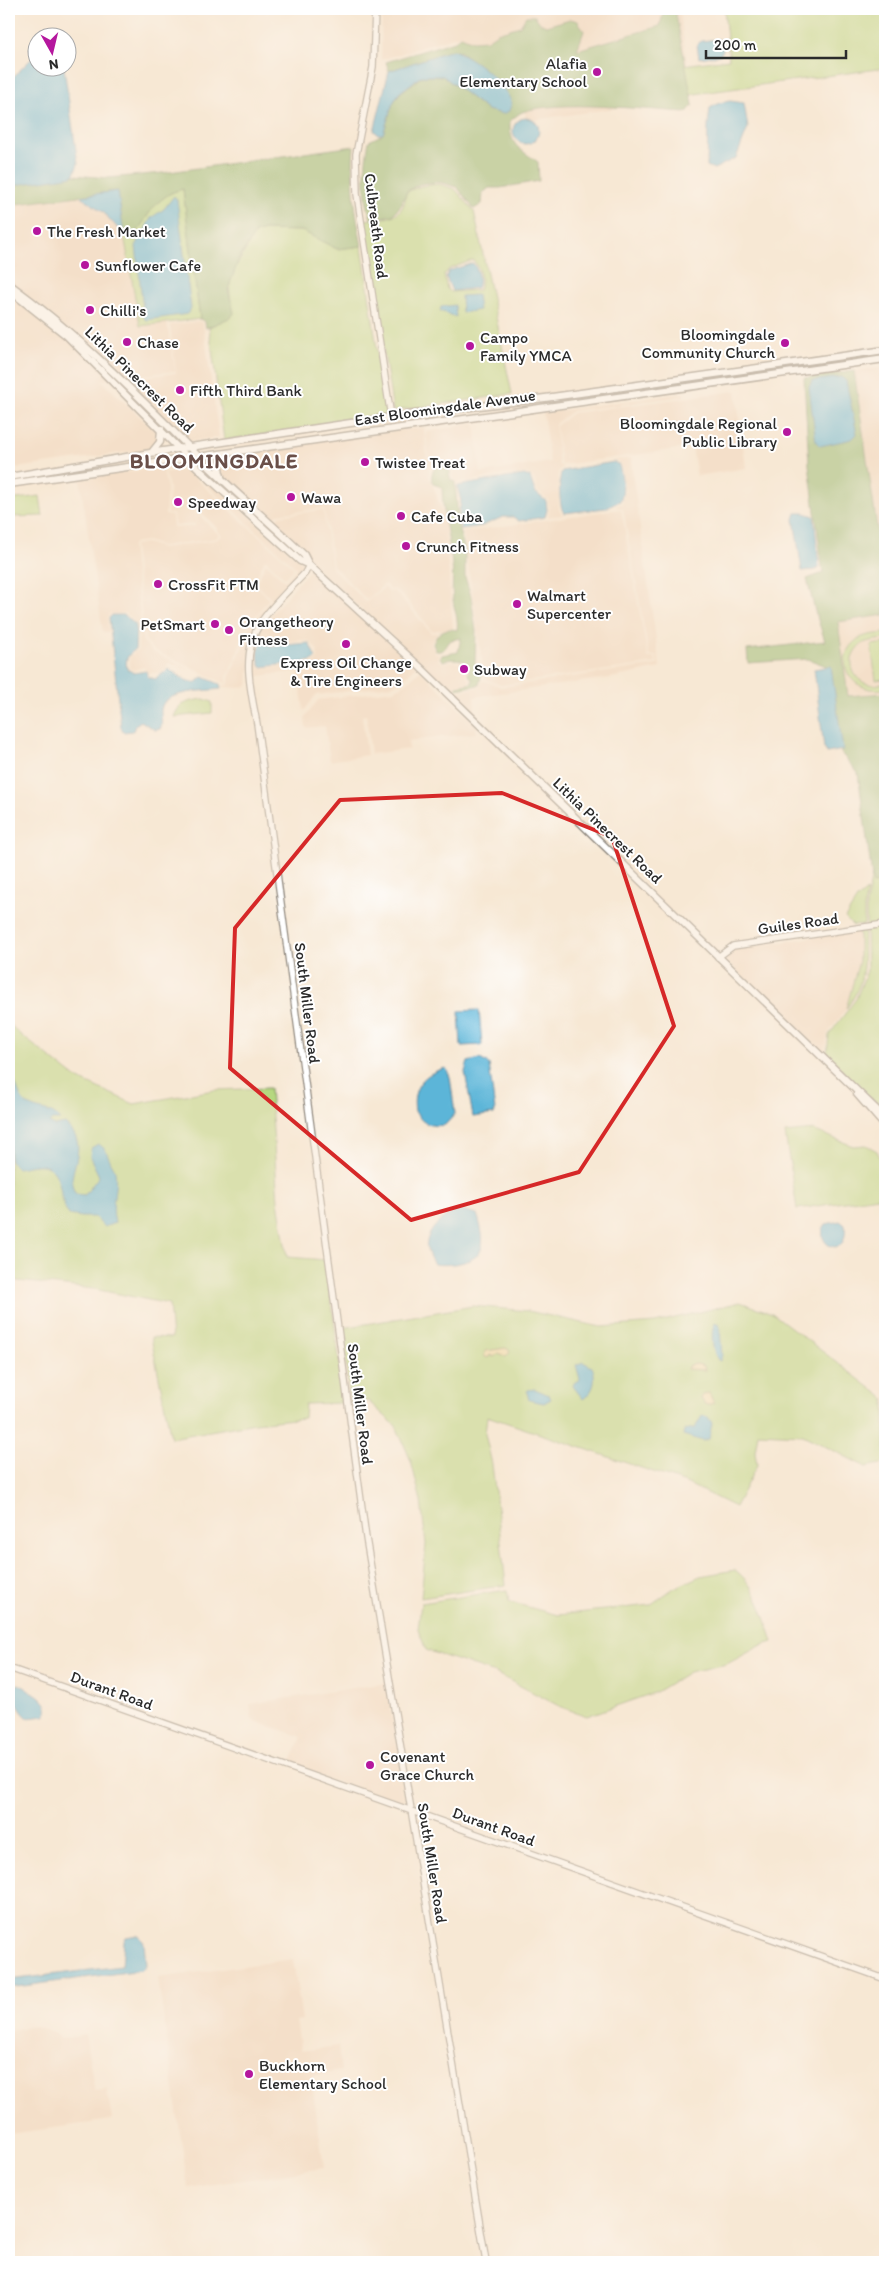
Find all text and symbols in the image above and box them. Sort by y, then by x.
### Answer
north arrow [28,28,78,78]
scale bar [706,28,846,60]
text: 200 m [714,36,757,54]
place label: Alafia Elementary School [459,54,587,91]
text: N [48,55,60,73]
marker: Alafia Elementary School [591,66,603,78]
street label: Culbreath Road [361,172,392,280]
place label: The Fresh Market [47,222,166,241]
marker: The Fresh Market [31,225,43,237]
place label: Sunflower Cafe [95,256,201,275]
marker: Sunflower Cafe [79,259,91,271]
place label: Chilli's [100,301,146,320]
marker: Chilli's [84,304,96,316]
street label: Lithia Pinecrest Road [81,322,199,437]
place label: Bloomingdale Community Church [641,325,775,362]
place label: Campo Family YMCA [480,328,572,365]
place label: Chase [137,333,179,352]
marker: Chase [121,336,133,348]
marker: Bloomingdale Community Church [779,337,791,349]
marker: Campo Family YMCA [464,340,476,352]
place label: Fifth Third Bank [190,381,303,400]
marker: Fifth Third Bank [174,384,186,396]
street label: East Bloomingdale Avenue [353,385,537,430]
place label: Bloomingdale Regional Public Library [620,414,777,451]
marker: Bloomingdale Regional Public Library [781,426,793,438]
district label: BLOOMINGDALE [130,448,298,473]
place label: Twistee Treat [375,453,465,472]
marker: Twistee Treat [359,456,371,468]
place label: Wawa [301,488,341,507]
marker: Wawa [285,491,297,503]
place label: Speedway [188,493,256,512]
marker: Speedway [172,496,184,508]
place label: Cafe Cuba [411,507,483,526]
marker: Cafe Cuba [395,510,407,522]
place label: Crunch Fitness [416,537,519,556]
marker: Crunch Fitness [400,540,412,552]
place label: CrossFit FTM [168,575,259,594]
marker: CrossFit FTM [152,578,164,590]
place label: Walmart Supercenter [527,586,612,623]
marker: Walmart Supercenter [511,598,523,610]
place label: Orangetheory Fitness [239,612,334,649]
place label: PetSmart [141,615,205,634]
marker: PetSmart [209,618,221,630]
marker: Orangetheory Fitness [223,624,235,636]
marker: Express Oil Change & Tire Engineers [340,638,352,650]
place label: Express Oil Change & Tire Engineers [280,653,412,690]
place label: Subway [474,660,527,679]
marker: Subway [458,663,470,675]
street label: Lithia Pinecrest Road [549,773,667,888]
street label: Guiles Road [757,908,840,939]
street label: South Miller Road [291,941,324,1065]
street label: South Miller Road [344,1342,377,1466]
street label: Durant Road [68,1667,156,1714]
place label: Covenant Grace Church [380,1747,475,1784]
marker: Covenant Grace Church [364,1759,376,1771]
street label: South Miller Road [414,1801,451,1925]
street label: Durant Road [450,1803,538,1850]
place label: Buckhorn Elementary School [259,2056,387,2093]
marker: Buckhorn Elementary School [243,2068,255,2080]

